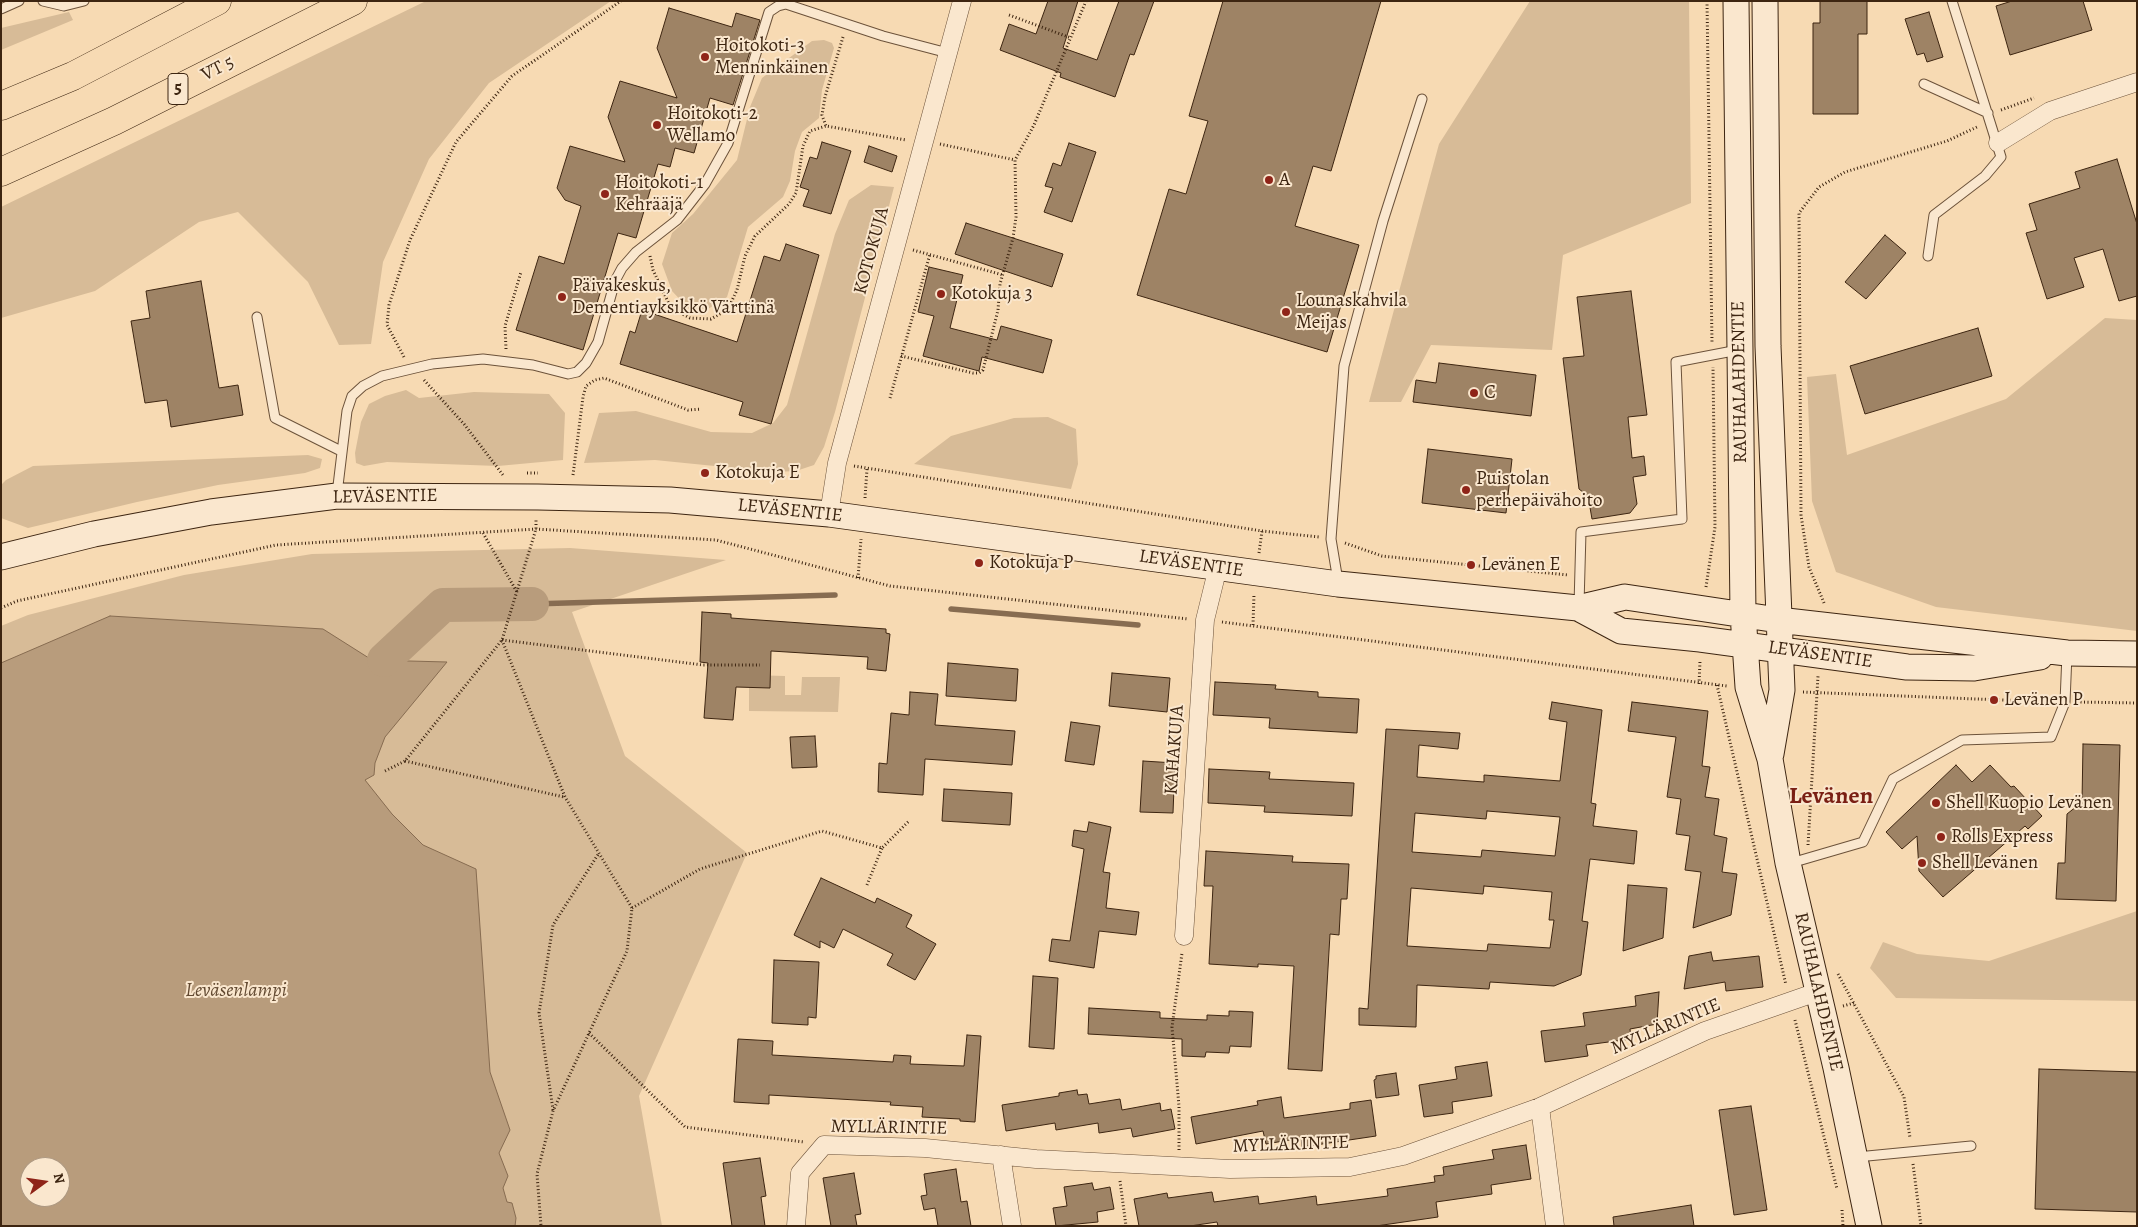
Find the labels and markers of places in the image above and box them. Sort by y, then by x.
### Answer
place label: Hoitokoti-3 Menninkäinen [715,35,828,79]
marker: Hoitokoti-3 Menninkäinen [699,51,711,63]
place label: Hoitokoti-2 Wellamo [667,103,758,147]
marker: Hoitokoti-2 Wellamo [651,119,663,131]
place label: A [1279,169,1290,191]
place label: Hoitokoti-1 Kehrääjä [615,172,703,216]
marker: A [1263,174,1275,186]
marker: Hoitokoti-1 Kehrääjä [599,188,611,200]
place label: Päiväkeskus, Dementiayksikkö Värttinä [572,275,775,319]
place label: Kotokuja 3 [951,283,1033,305]
marker: Kotokuja 3 [935,288,947,300]
place label: Lounaskahvila Meijas [1296,290,1407,334]
marker: Päiväkeskus, Dementiayksikkö Värttinä [556,291,568,303]
marker: Lounaskahvila Meijas [1280,306,1292,318]
place label: C [1484,382,1496,404]
marker: C [1468,387,1480,399]
place label: Kotokuja E [715,462,800,484]
marker: Kotokuja E [699,467,711,479]
place label: Puistolan perhepäivähoito [1476,468,1602,512]
marker: Puistolan perhepäivähoito [1460,484,1472,496]
place label: Kotokuja P [989,552,1073,574]
place label: Levänen E [1481,554,1560,576]
marker: Kotokuja P [973,557,985,569]
marker: Levänen E [1465,559,1477,571]
place label: Levänen P [2004,689,2083,711]
marker: Levänen P [1988,694,2000,706]
place label: Shell Kuopio Levänen [1946,792,2112,814]
marker: Shell Kuopio Levänen [1930,797,1942,809]
place label: Rolls Express [1951,826,2053,848]
marker: Rolls Express [1935,831,1947,843]
place label: Shell Levänen [1932,852,2038,874]
marker: Shell Levänen [1916,857,1928,869]

